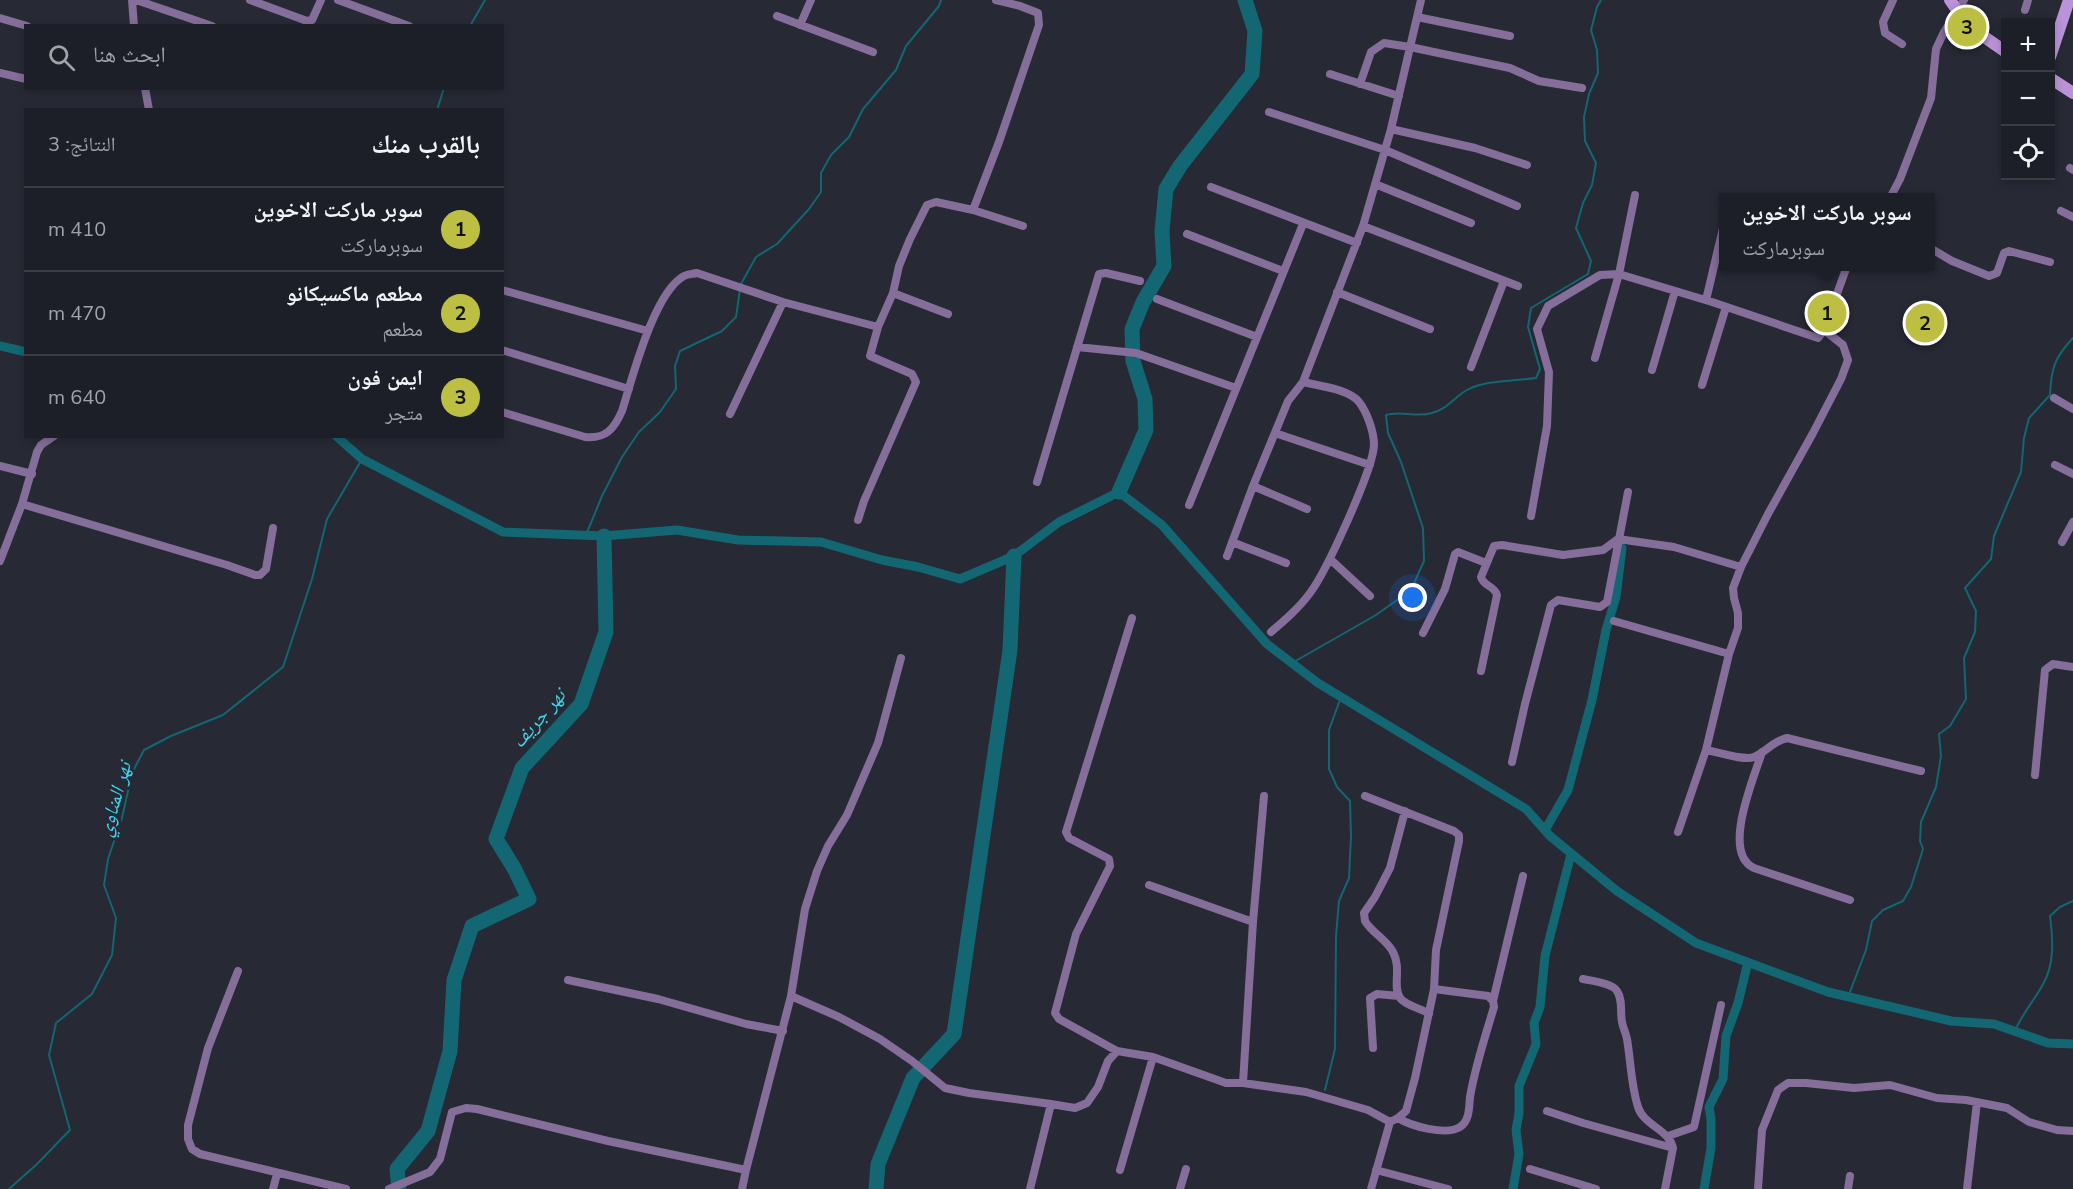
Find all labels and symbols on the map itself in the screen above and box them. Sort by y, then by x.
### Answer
pin: 3 [1948,4,1986,50]
pin: 1 [1808,290,1846,336]
pin: 2 [1906,300,1944,346]
your location [1398,583,1427,612]
water label: نهر جريف [505,681,573,754]
water label: نهر المناوي [91,756,141,840]

